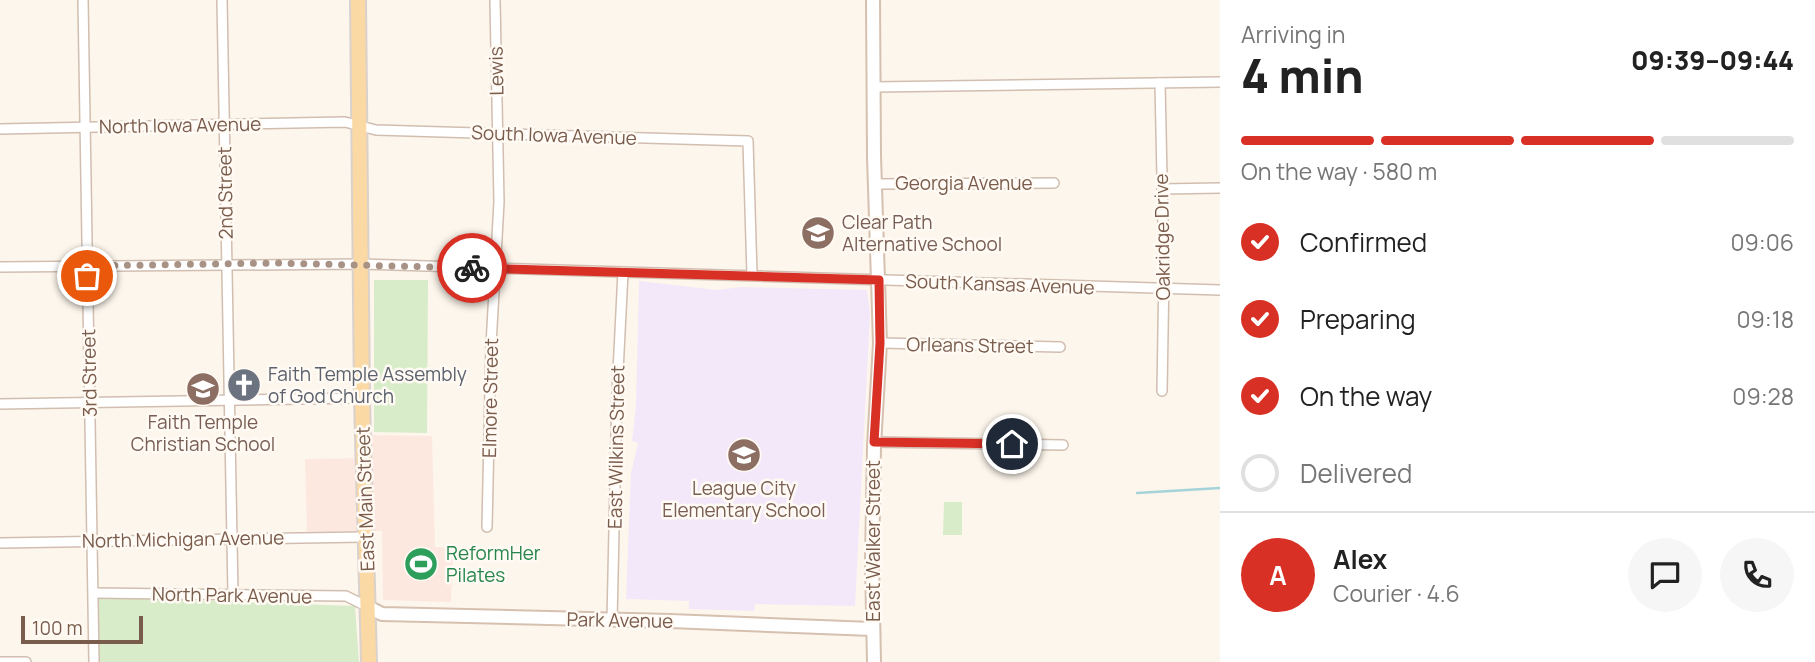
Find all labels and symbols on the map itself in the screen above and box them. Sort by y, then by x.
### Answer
street label: Lewis [483,46,509,96]
street label: North Iowa Avenue [99,111,261,139]
street label: South Iowa Avenue [471,119,637,151]
street label: 2nd Street [211,146,239,240]
street label: Georgia Avenue [895,170,1033,196]
street label: Oakridge Drive [1148,173,1176,301]
place label: Clear Path Alternative School [842,209,1002,257]
school or university icon: Clear Path Alternative School [799,214,837,252]
courier [437,233,507,303]
pin [57,246,117,306]
street label: South Kansas Avenue [905,268,1095,300]
street label: 3rd Street [75,329,103,417]
street label: Orleans Street [906,331,1034,359]
street label: Elmore Street [476,338,504,458]
place label: Faith Temple Assembly of God Church [268,361,467,409]
street label: East Wilkins Street [602,365,630,529]
church icon: Faith Temple Assembly of God Church [225,366,263,404]
school or university icon: Faith Temple Christian School [184,370,222,408]
place label: Faith Temple Christian School [131,409,275,457]
pin [982,414,1042,474]
street label: East Main Street [349,426,381,572]
school or university icon: League City Elementary School [725,436,763,474]
street label: East Walker Street [860,460,886,622]
place label: League City Elementary School [662,475,826,523]
street label: North Michigan Avenue [82,524,284,554]
place label: ReformHer Pilates [446,540,541,588]
sports icon: ReformHer Pilates [402,545,440,583]
street label: North Park Avenue [152,581,312,609]
street label: Park Avenue [566,606,674,634]
scale bar [21,613,144,645]

